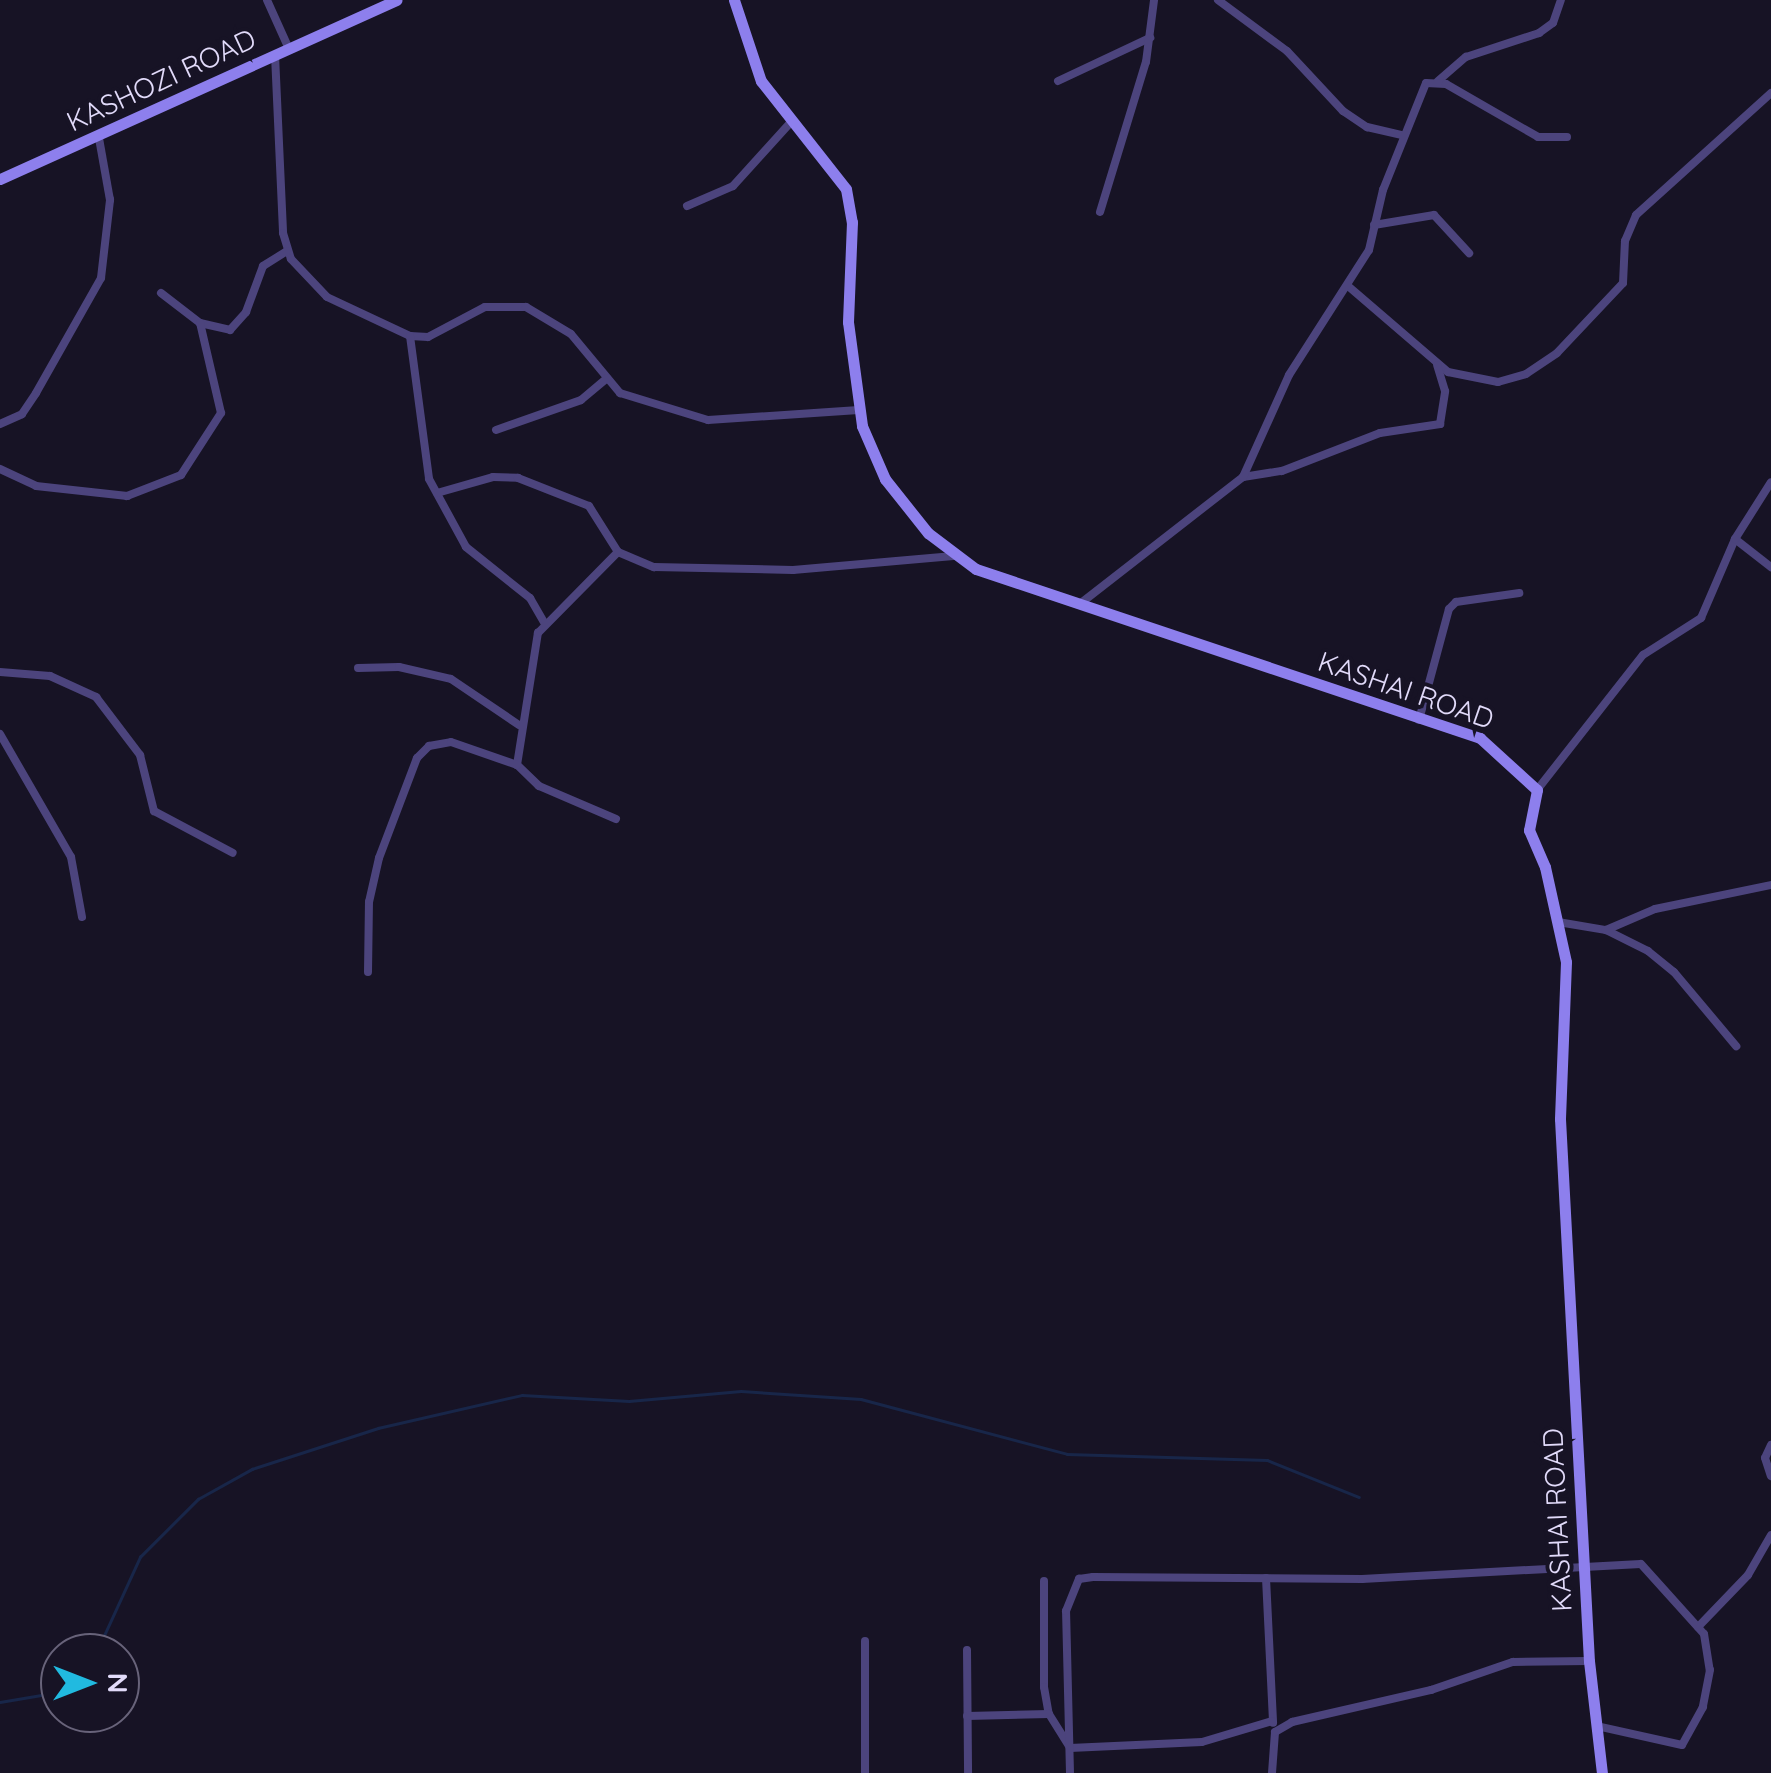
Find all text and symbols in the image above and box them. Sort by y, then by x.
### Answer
street label: KASHOZI ROAD [61,22,261,138]
street label: KASHAI ROAD [1314,644,1498,736]
street label: KASHAI ROAD [1535,1427,1579,1613]
north arrow [40,1633,140,1733]
text: N [101,1673,136,1693]

